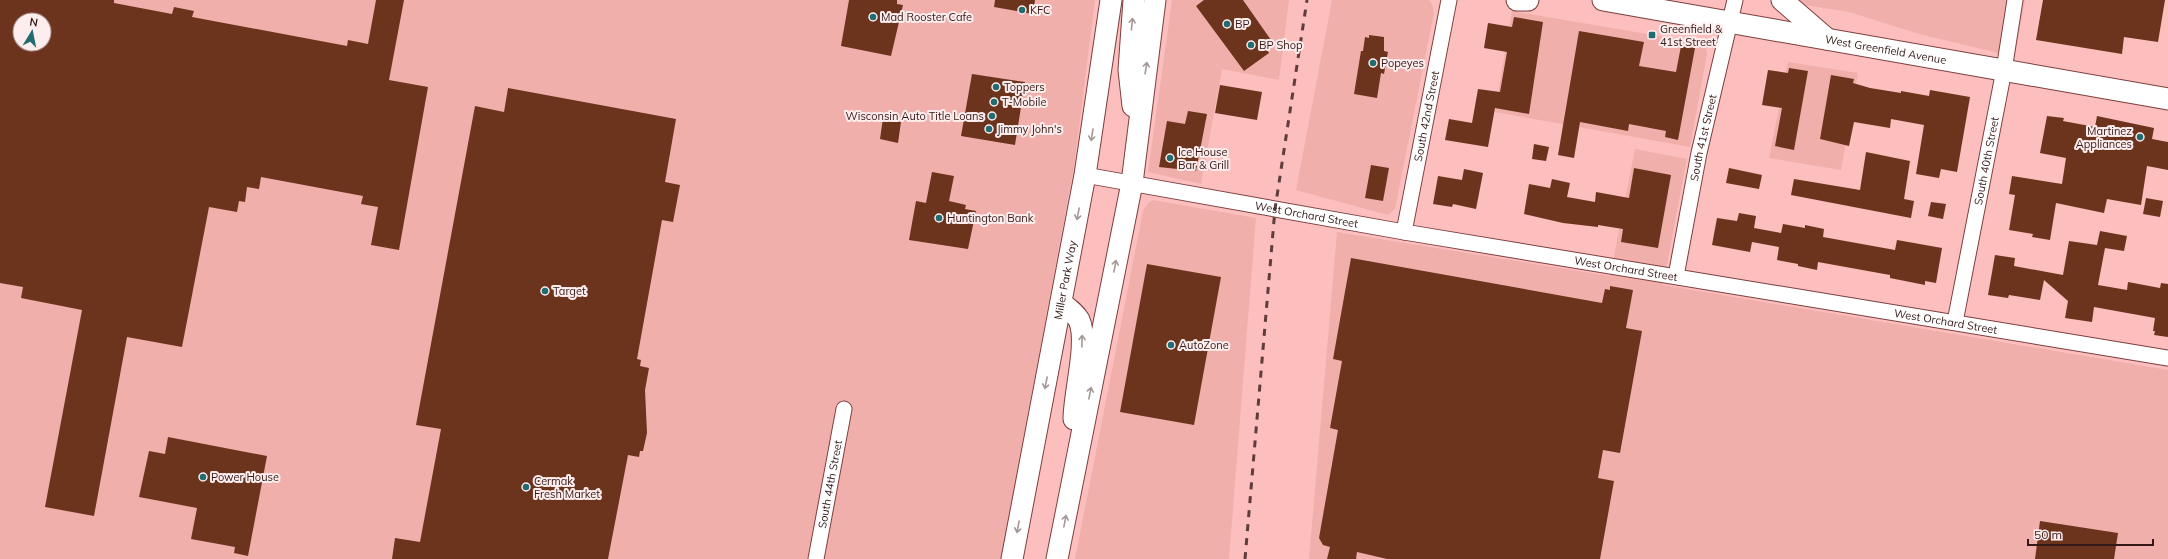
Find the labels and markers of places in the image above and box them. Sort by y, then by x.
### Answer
place label: KFC [1030,3,1051,17]
marker: KFC [1017,5,1027,15]
place label: Mad Rooster Cafe [881,10,972,24]
marker: Mad Rooster Cafe [868,12,878,22]
place label: BP [1235,17,1250,31]
marker: BP [1222,19,1232,29]
place label: Greenfield & 41st Street [1660,22,1723,49]
marker: Greenfield & 41st Street [1647,30,1657,40]
place label: BP Shop [1259,38,1303,52]
marker: BP Shop [1246,40,1256,50]
place label: Popeyes [1381,56,1424,70]
marker: Popeyes [1368,58,1378,68]
place label: Toppers [1004,80,1045,94]
marker: Toppers [991,82,1001,92]
place label: T-Mobile [1002,95,1046,109]
marker: T-Mobile [989,97,999,107]
place label: Wisconsin Auto Title Loans [846,109,984,123]
marker: Wisconsin Auto Title Loans [987,111,997,121]
place label: Jimmy John's [997,122,1062,136]
marker: Jimmy John's [984,124,994,134]
place label: Martinez Appliances [2076,124,2132,151]
marker: Martinez Appliances [2135,132,2145,142]
place label: Ice House Bar & Grill [1178,145,1229,172]
marker: Ice House Bar & Grill [1165,153,1175,163]
place label: Huntington Bank [947,211,1034,225]
marker: Huntington Bank [934,213,944,223]
place label: Target [553,284,586,298]
marker: Target [540,286,550,296]
place label: AutoZone [1179,338,1229,352]
marker: AutoZone [1166,340,1176,350]
place label: Power House [211,470,279,484]
marker: Power House [198,472,208,482]
place label: Cermak Fresh Market [534,474,600,501]
marker: Cermak Fresh Market [521,482,531,492]

